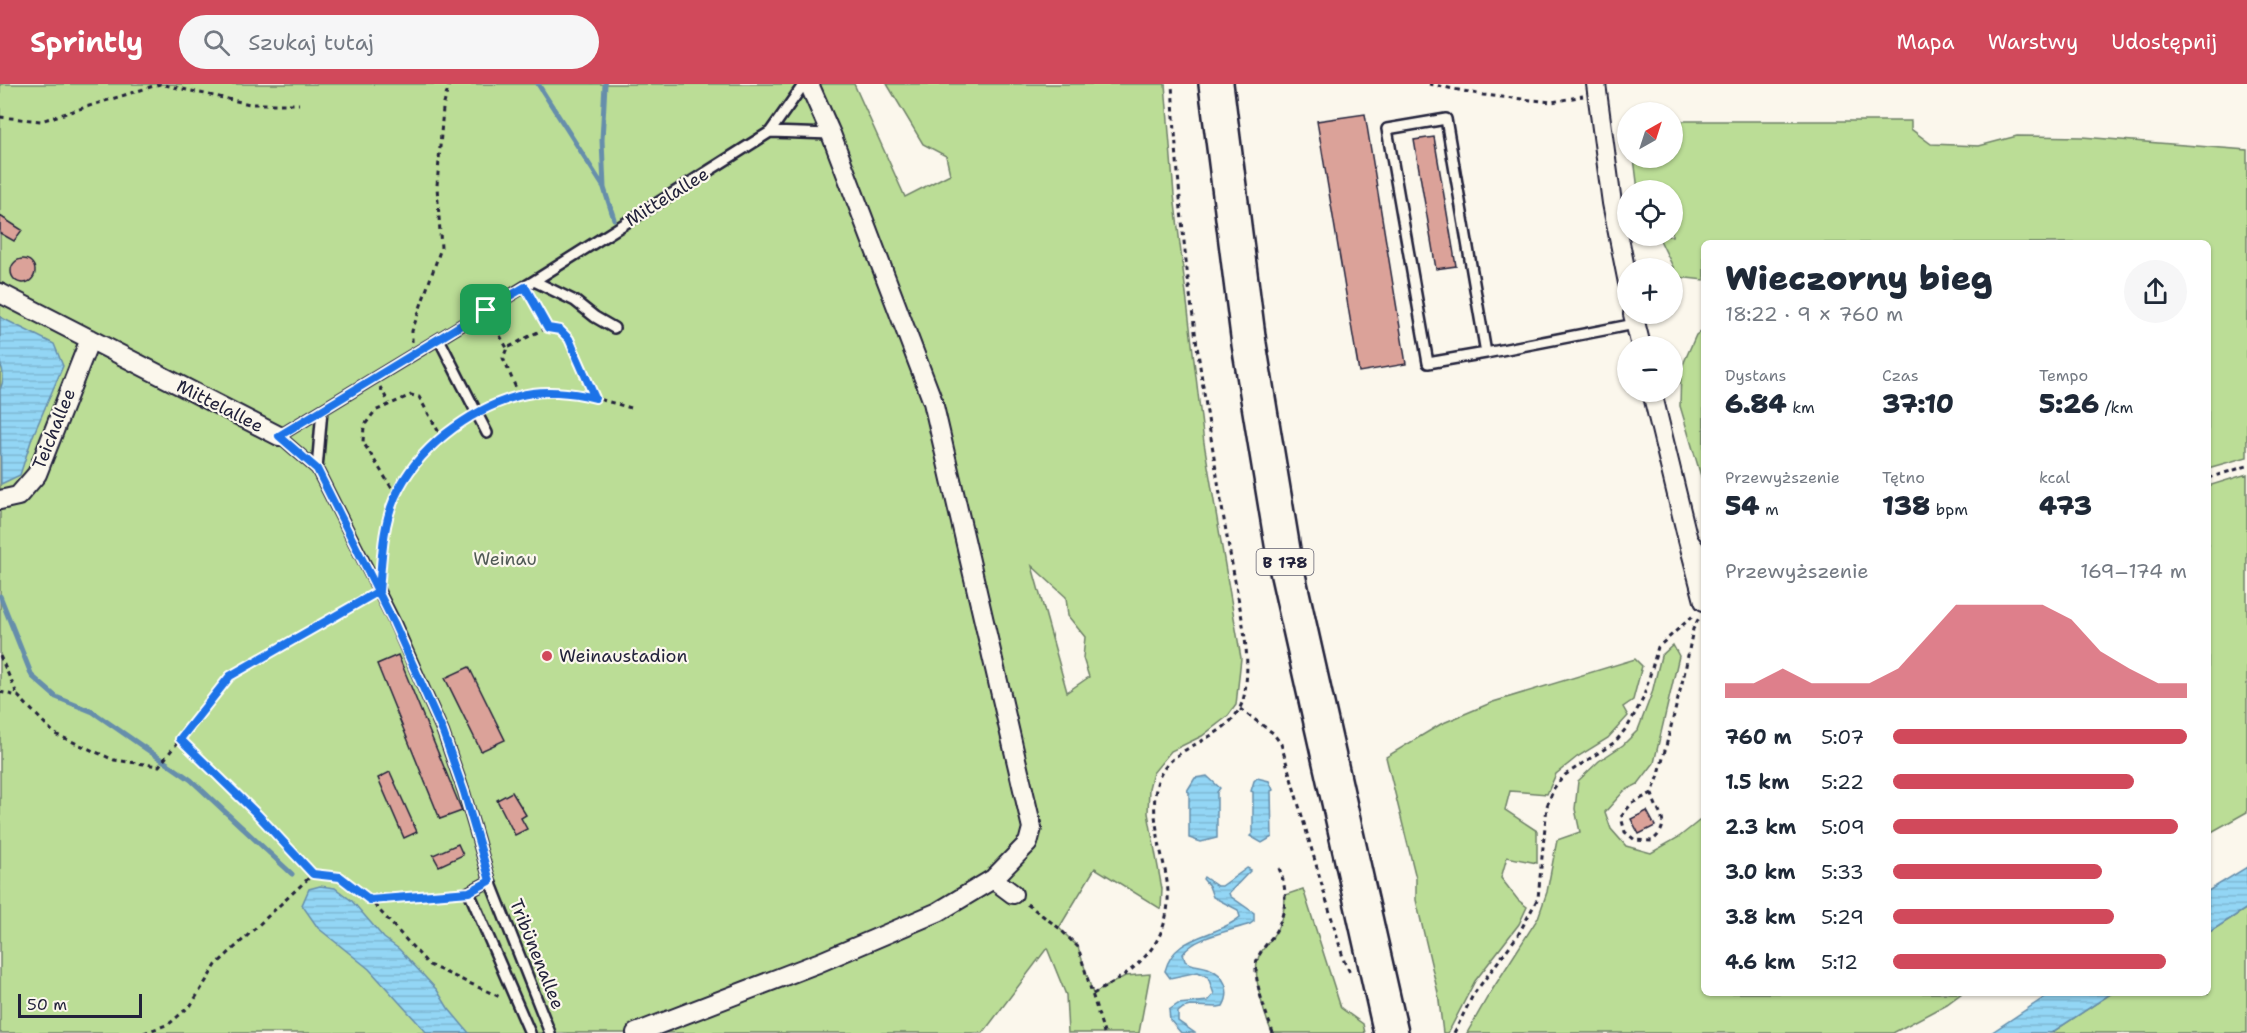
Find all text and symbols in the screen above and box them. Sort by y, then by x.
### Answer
search box [179,15,599,69]
text: Sprintly [30,23,143,61]
icon: search [200,26,233,59]
text: Szukaj tutaj [248,28,374,57]
text: Mapa [1897,28,1955,56]
text: Warstwy [1988,28,2078,56]
text: Udostępnij [2111,28,2217,56]
north arrow [1617,102,1683,168]
map controls [1617,102,1683,402]
street label: Mittelallee [621,162,713,232]
button: locate [1617,180,1683,246]
text: Wieczorny bieg [1725,256,1993,301]
button: + [1617,258,1683,324]
button: share [2124,260,2187,323]
pin [460,284,511,335]
icon: arrive [469,293,502,326]
text: 18:22 · 9 × 760 m [1725,301,1903,327]
button: − [1617,336,1683,402]
text: Dystans [1725,365,1786,386]
text: Czas [1882,365,1919,386]
text: Tempo [2039,365,2088,386]
street label: Mittelallee [172,374,268,438]
street label: Teichallee [27,385,81,473]
text: 6.84 [1725,386,1787,421]
text: 37:10 [1882,386,1954,421]
text: 5:26 [2039,386,2099,421]
text: km [1787,397,1815,418]
text: /km [2099,397,2133,418]
text: Przewyższenie [1725,467,1840,488]
text: Tętno [1882,467,1925,488]
text: kcal [2039,467,2070,488]
text: 54 [1725,488,1760,523]
text: 138 [1882,488,1930,523]
text: 473 [2039,488,2092,523]
text: m [1760,499,1779,520]
text: bpm [1930,499,1968,520]
park label: Weinau [473,547,537,571]
road number: B 178 [1256,549,1314,575]
text: Przewyższenie [1725,558,1869,584]
text: 169–174 m [2080,558,2187,584]
place label: Weinaustadion [559,644,688,668]
marker: Weinaustadion [540,649,554,663]
text: 760 m [1725,724,1792,750]
text: 5:07 [1821,724,1864,750]
text: 1.5 km [1725,769,1789,795]
text: 5:22 [1821,769,1864,795]
text: 2.3 km [1725,814,1796,840]
text: 5:09 [1821,814,1865,840]
text: 3.0 km [1725,859,1796,885]
text: 5:33 [1821,859,1864,885]
street label: Tribünenallee [504,895,570,1013]
text: 3.8 km [1725,904,1796,930]
text: 5:29 [1821,904,1864,930]
text: 4.6 km [1725,949,1795,975]
text: 5:12 [1821,949,1858,975]
scale bar [18,991,142,1018]
text: 50 m [27,994,67,1015]

